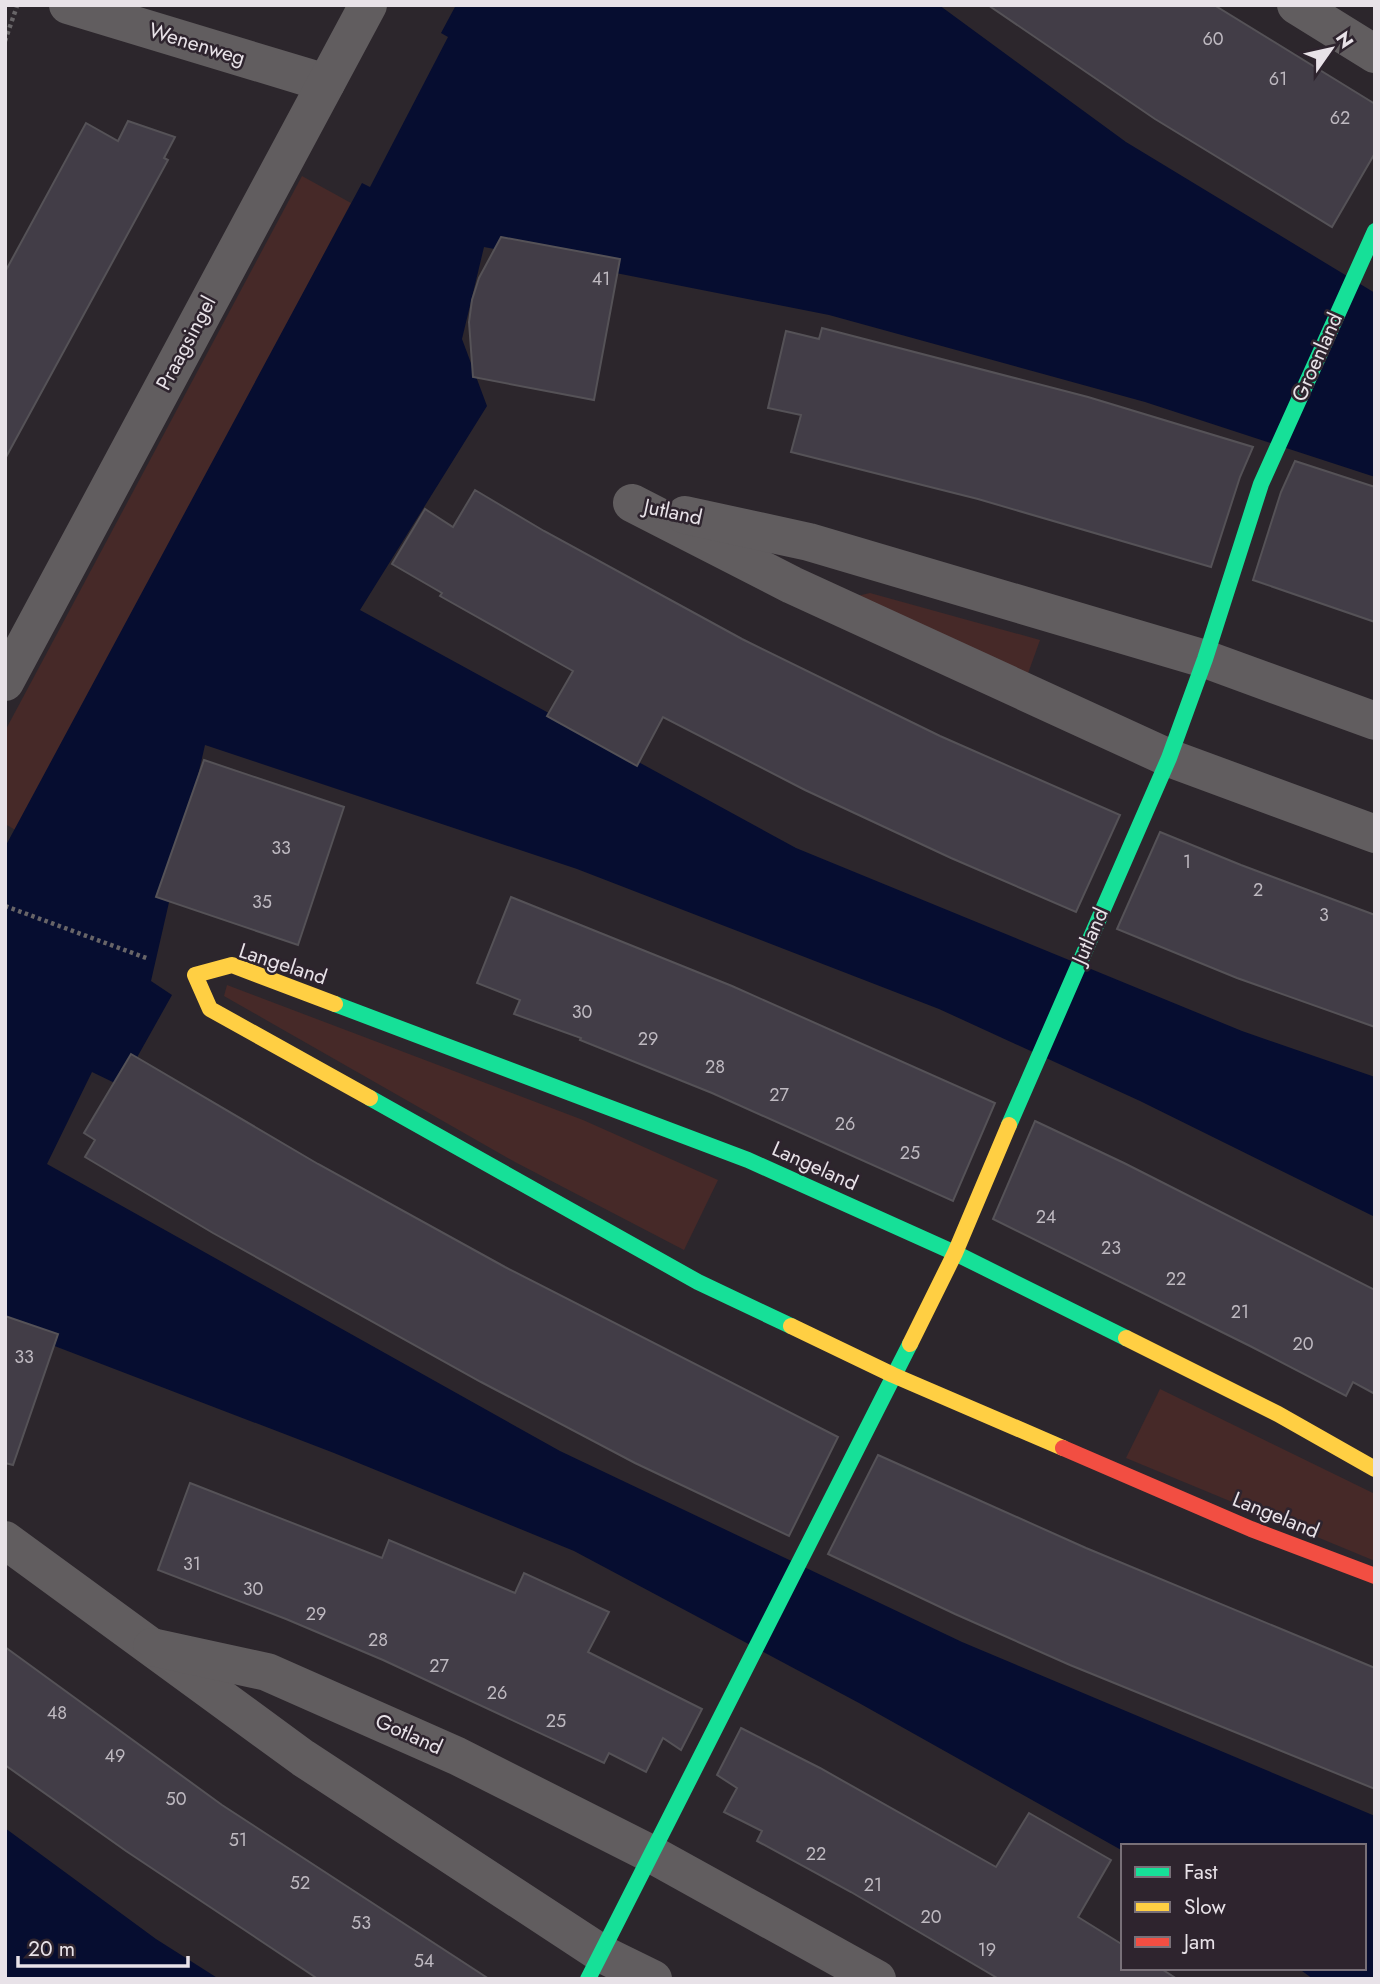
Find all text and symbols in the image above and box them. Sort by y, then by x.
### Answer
north arrow [1296,14,1366,84]
street label: Wenenweg [145,15,249,73]
house number: 60 [1202,26,1224,52]
text: N [1329,26,1360,54]
house number: 61 [1269,66,1287,92]
house number: 62 [1330,105,1350,131]
house number: 41 [592,266,610,292]
street label: Praagsingel [149,290,223,396]
street label: Groenland [1284,308,1350,406]
street label: Jutland [638,491,705,533]
house number: 33 [271,835,291,861]
house number: 1 [1183,849,1191,875]
house number: 2 [1253,877,1263,903]
house number: 35 [252,889,272,915]
house number: 3 [1319,902,1329,928]
street label: Jutland [1063,903,1116,972]
street label: Langeland [235,936,331,992]
house number: 30 [572,999,593,1025]
house number: 29 [638,1026,658,1052]
house number: 28 [705,1054,725,1080]
house number: 27 [769,1082,789,1108]
house number: 26 [835,1111,855,1137]
street label: Langeland [767,1134,863,1198]
house number: 25 [900,1140,920,1166]
house number: 24 [1036,1204,1056,1230]
house number: 23 [1101,1235,1121,1261]
house number: 22 [1166,1266,1186,1292]
house number: 21 [1231,1299,1249,1325]
house number: 20 [1292,1331,1314,1357]
house number: 33 [14,1344,34,1370]
street label: Langeland [1228,1484,1324,1546]
house number: 31 [183,1551,201,1577]
house number: 30 [243,1576,264,1602]
house number: 29 [306,1601,326,1627]
house number: 28 [368,1627,388,1653]
house number: 27 [429,1653,449,1679]
house number: 26 [487,1680,507,1706]
house number: 48 [47,1700,67,1726]
street label: Gotland [371,1706,447,1762]
house number: 25 [546,1708,566,1734]
house number: 49 [105,1743,125,1769]
house number: 50 [166,1786,187,1812]
house number: 51 [229,1827,247,1853]
house number: 22 [806,1841,826,1867]
legend [1121,1844,1366,1970]
text: Fast [1184,1857,1217,1887]
house number: 52 [290,1870,310,1896]
house number: 21 [864,1872,882,1898]
text: Slow [1184,1892,1226,1922]
house number: 20 [920,1904,942,1930]
house number: 53 [351,1910,371,1936]
scale bar [18,1924,187,1968]
text: Jam [1181,1927,1216,1957]
text: 20 m [28,1934,75,1964]
house number: 19 [978,1937,996,1963]
house number: 54 [414,1948,434,1974]

